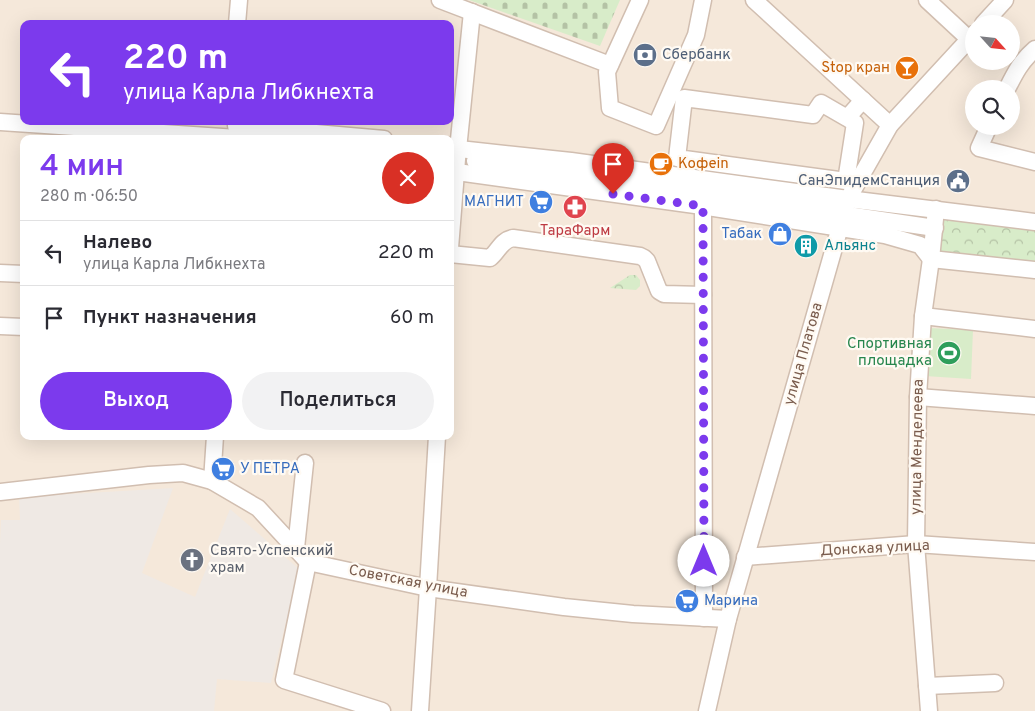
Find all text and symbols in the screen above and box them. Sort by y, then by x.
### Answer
north arrow [965,15,1020,70]
map controls [965,15,1020,135]
text: 220 m [123,37,228,81]
icon: left [40,40,105,105]
bank icon: Сбербанк [632,42,658,68]
place label: Сбербанк [662,46,731,65]
bar icon: Stop кран [894,55,920,81]
place label: Stop кран [821,59,890,78]
text: улица Карла Либкнехта [123,80,374,107]
button: search [965,80,1020,135]
pin [592,143,634,194]
text: 4 мин [40,149,124,186]
icon: arrive [599,150,627,178]
cafe icon: Кофеin [648,151,674,177]
button: close [382,152,434,204]
place label: Кофеin [678,155,729,174]
public building icon: СанЭпидемСтанция [945,168,971,194]
place label: СанЭпидемСтанция [798,172,940,191]
text: 280 m · 06:50 [40,187,138,207]
supermarket icon: МАГНИТ [528,189,554,215]
place label: МАГНИТ [464,193,524,212]
pharmacy icon: ТараФарм [562,194,588,220]
shop icon: Табак [767,221,793,247]
place label: ТараФарм [540,222,610,241]
place label: Табак [721,225,762,244]
text: Налево [83,231,152,255]
building icon: Альянс [793,233,819,259]
place label: Альянс [824,237,876,256]
icon: left [40,239,68,267]
text: 220 m [378,241,434,265]
text: улица Карла Либкнехта [83,255,266,275]
street label: улица Платова [780,300,828,408]
icon: arrive [40,304,68,332]
text: Пункт назначения [83,306,257,330]
text: 60 m [390,306,434,330]
place label: Спортивная площадка [847,335,932,371]
sports icon: Спортивная площадка [936,340,962,366]
button: Выход [40,372,232,430]
button: Поделиться [242,372,434,430]
street label: улица Менделеева [907,379,929,515]
supermarket icon: У ПЕТРА [210,456,236,482]
place label: У ПЕТРА [240,460,300,479]
position arrow [677,534,729,586]
street label: Донская улица [820,537,930,561]
place label: Свято-Успенский храм [210,542,333,578]
church icon: Свято-Успенский храм [179,547,205,573]
street label: Советская улица [347,561,469,603]
supermarket icon: Марина [674,588,700,614]
place label: Марина [704,592,758,611]

